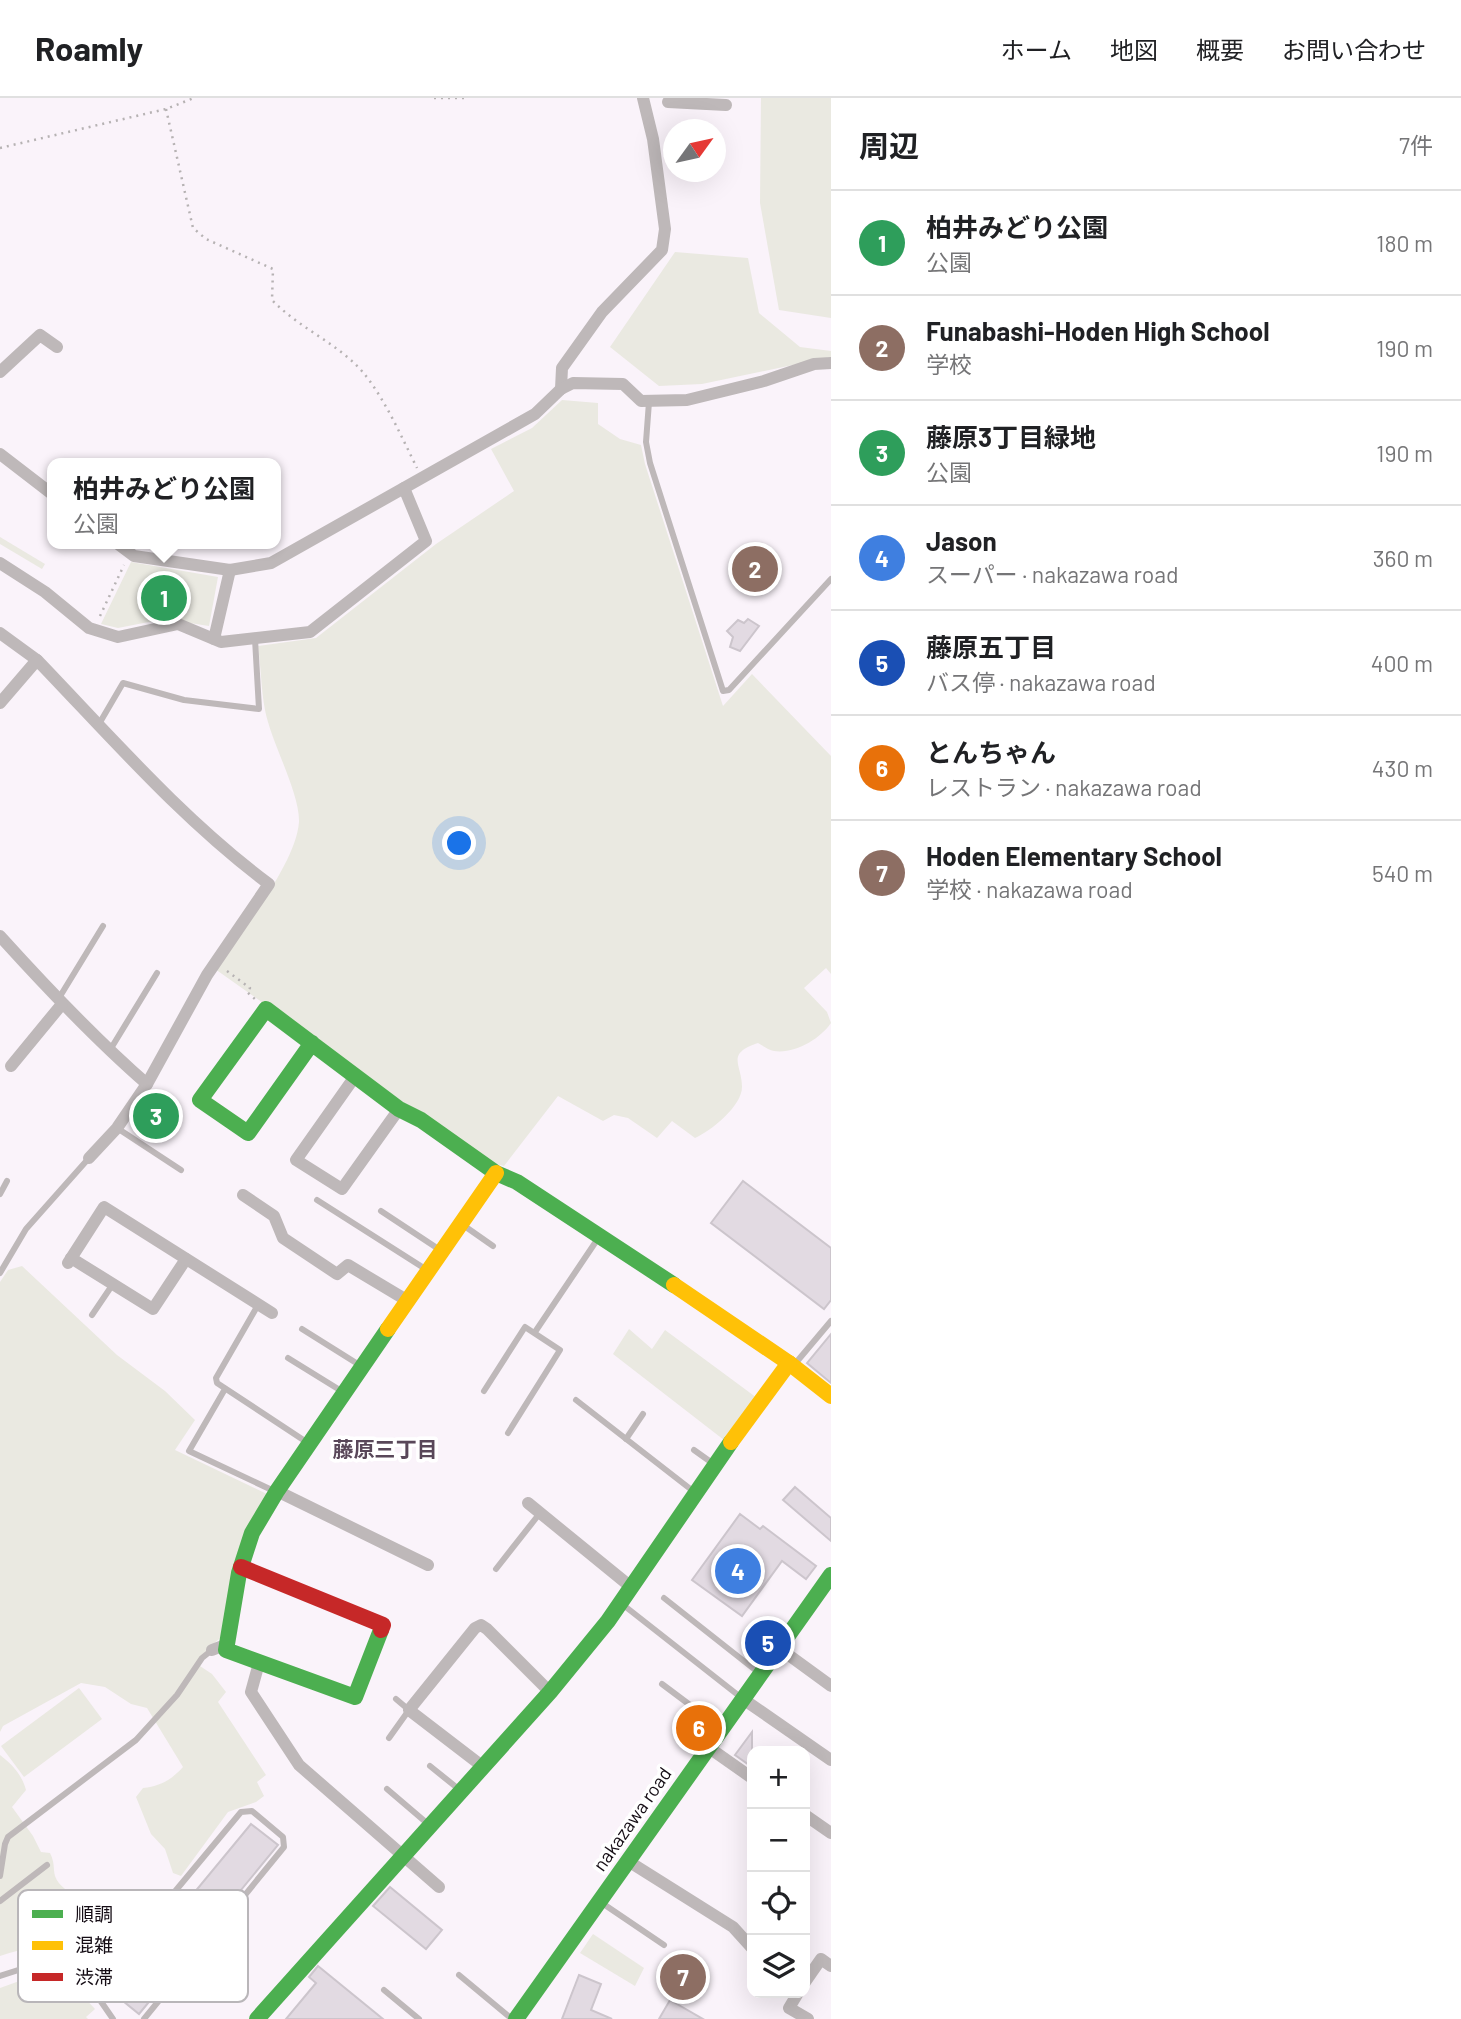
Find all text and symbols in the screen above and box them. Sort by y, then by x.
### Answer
text: Roamly [35,28,143,68]
text: ホーム [1001,35,1072,64]
text: 地図 [1110,35,1158,64]
text: 概要 [1196,35,1244,64]
text: お問い合わせ [1282,35,1426,64]
north arrow [663,119,726,182]
text: 周辺 [859,127,919,163]
text: 7件 [1399,131,1433,159]
text: 柏井みどり公園 [926,211,1108,242]
text: 1 [878,229,886,257]
text: 180 m [1376,229,1433,257]
text: 公園 [926,248,972,276]
text: Funabashi-Hoden High School [926,315,1270,346]
text: 2 [876,334,888,362]
text: 190 m [1376,334,1433,362]
text: 学校 [926,350,972,378]
text: 藤原3丁目緑地 [926,421,1096,452]
text: 3 [876,439,888,467]
text: 190 m [1376,439,1433,467]
popup [47,458,281,549]
text: 公園 [926,458,972,486]
text: 柏井みどり公園 [73,472,255,503]
text: 公園 [73,509,119,537]
text: Jason [926,525,997,556]
pin: 2 [732,543,778,595]
text: 4 [875,544,889,572]
text: 360 m [1373,544,1433,572]
text: スーパー · nakazawa road [926,560,1179,588]
pin: 1 [141,572,187,624]
text: 藤原五丁目 [926,631,1056,662]
text: 5 [876,649,888,677]
text: 400 m [1371,649,1433,677]
text: バス停 · nakazawa road [926,668,1156,696]
text: とんちゃん [926,736,1056,767]
text: 6 [876,754,888,782]
text: 430 m [1372,754,1433,782]
text: レストラン · nakazawa road [926,773,1202,801]
your location [442,826,476,860]
text: Hoden Elementary School [926,840,1222,871]
text: 7 [876,859,888,887]
text: 540 m [1372,859,1433,887]
text: 学校 · nakazawa road [926,875,1133,903]
pin: 3 [133,1090,179,1142]
district label: 藤原三丁目 [333,1436,438,1461]
pin: 4 [715,1545,761,1597]
pin: 5 [745,1617,791,1669]
pin: 6 [676,1702,722,1754]
map controls [747,1746,810,1998]
button: + [747,1746,810,1809]
street label: nakazawa road [587,1762,676,1875]
button: − [747,1809,810,1872]
button: locate [747,1872,810,1935]
legend [18,1890,248,2002]
text: 順調 [75,1902,113,1925]
text: 混雑 [75,1933,113,1956]
button: layers [747,1935,810,1998]
pin: 7 [660,1951,706,2003]
text: 渋滞 [75,1965,113,1988]

